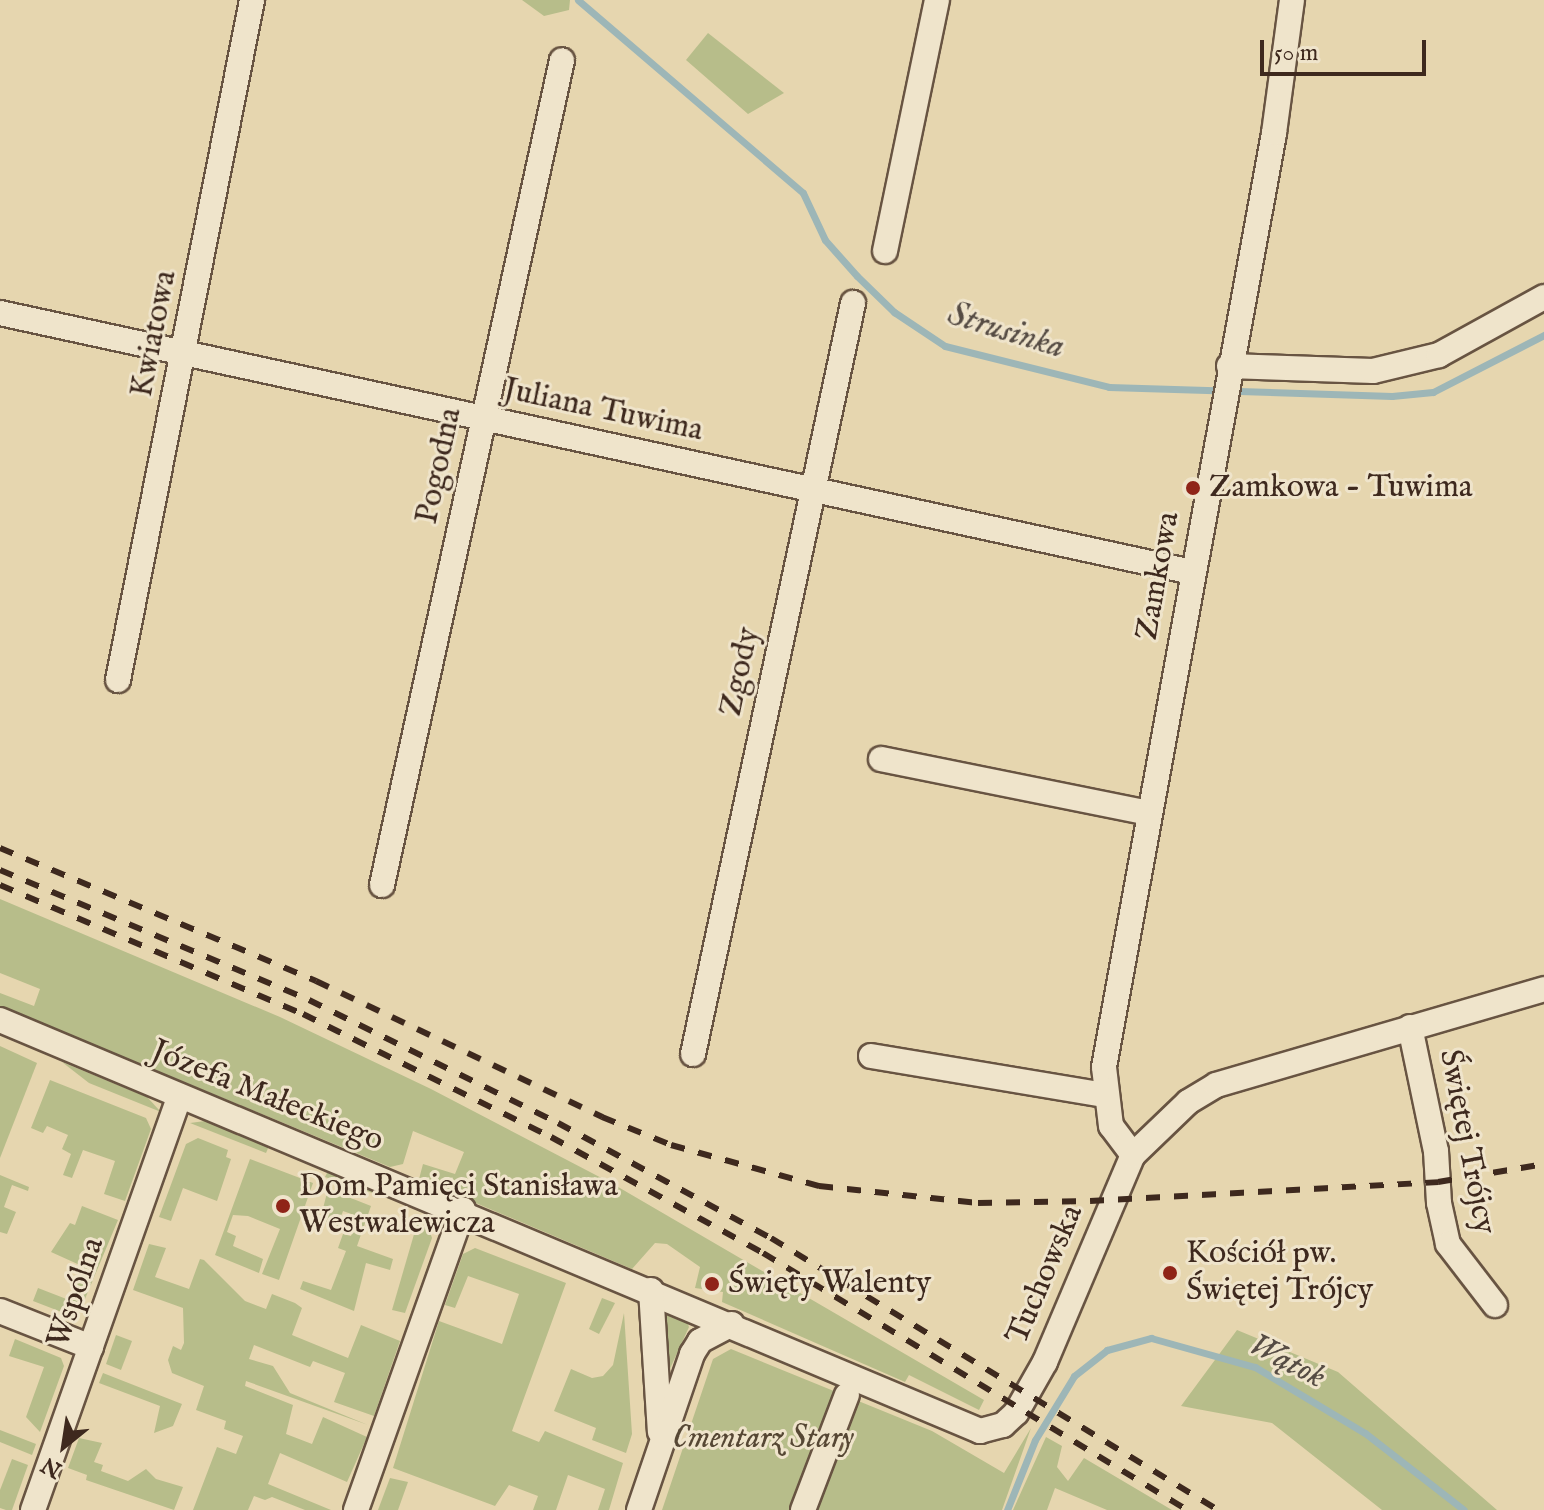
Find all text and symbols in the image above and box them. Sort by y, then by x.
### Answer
scale bar [1264,24,1430,74]
text: 50 m [1274,38,1318,69]
street label: Kwiatowa [124,267,186,401]
water label: Strusinka [943,294,1069,368]
street label: Juliana Tuwima [500,371,706,451]
street label: Pogodna [409,405,471,527]
place label: Zamkowa - Tuwima [1209,469,1473,507]
marker: Zamkowa - Tuwima [1184,479,1202,497]
street label: Zamkowa [1129,509,1189,643]
street label: Zgody [713,624,769,720]
street label: Józefa Małeckiego [145,1033,389,1161]
street label: Świętej Trójcy [1429,1046,1503,1238]
place label: Dom Pamięci Stanisława Westwalewicza [299,1169,618,1244]
marker: Dom Pamięci Stanisława Westwalewicza [274,1197,292,1215]
street label: Tuchowska [999,1199,1093,1351]
street label: Wspólna [40,1233,114,1353]
place label: Kościół pw. Świętej Trójcy [1186,1236,1373,1311]
marker: Kościół pw. Świętej Trójcy [1161,1264,1179,1282]
place label: Święty Walenty [728,1265,931,1303]
marker: Święty Walenty [703,1275,721,1293]
water label: Wątok [1242,1324,1332,1398]
north arrow [24,1406,104,1486]
park label: Cmentarz Stary [672,1420,854,1458]
text: N [37,1450,67,1484]

